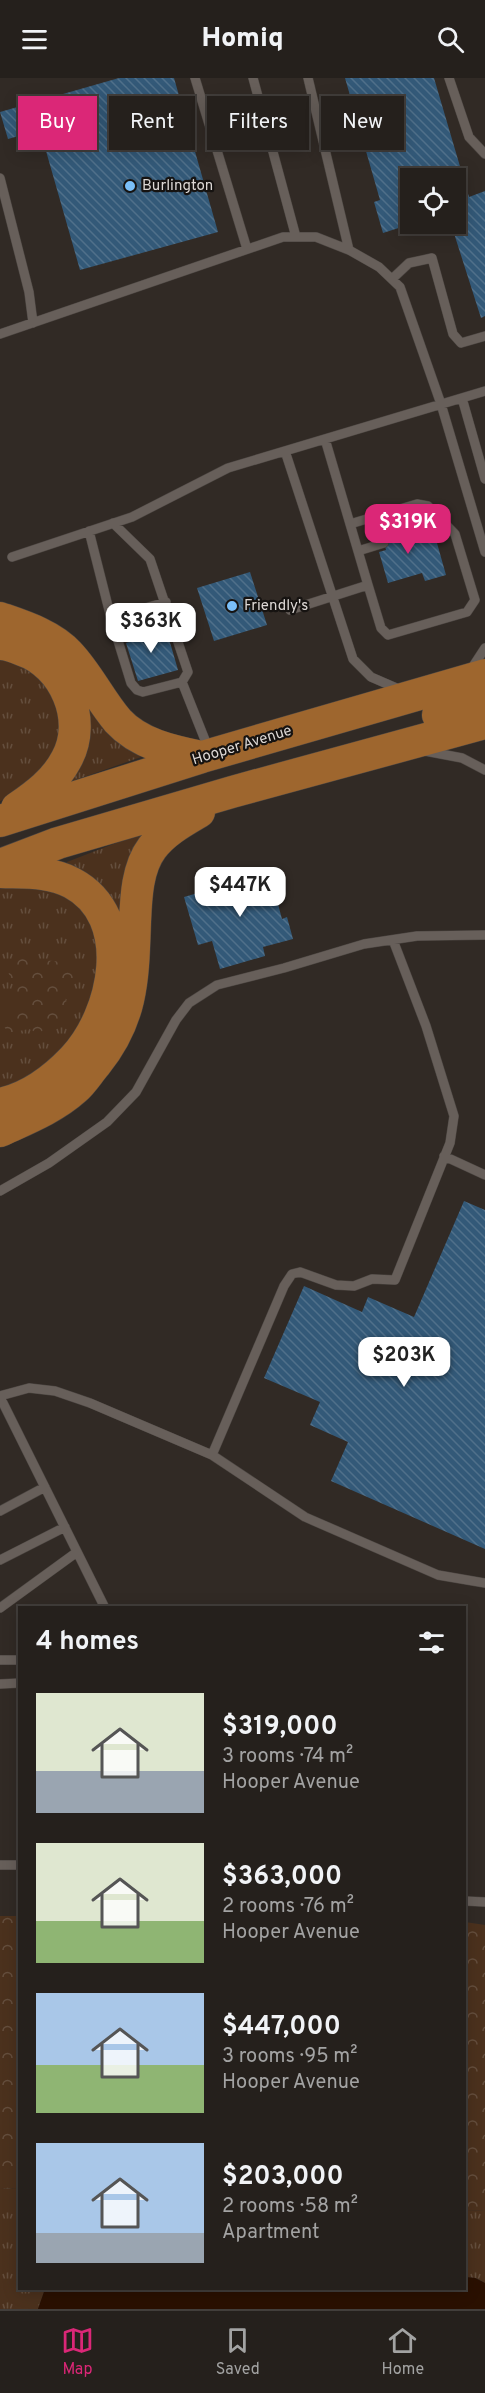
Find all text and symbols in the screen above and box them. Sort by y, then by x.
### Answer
text: Homiq [201,22,284,56]
icon: menu [18,23,51,56]
icon: search [434,23,467,56]
chip: Buy [18,96,97,150]
chip: Rent [109,96,195,150]
chip: Filters [207,96,309,150]
chip: New [321,96,404,150]
map controls [400,168,466,234]
button: locate [400,168,466,234]
place label: Burlington [142,177,213,196]
marker: Burlington [123,179,137,193]
pin: $319K [366,504,450,555]
text: $319K [379,510,437,536]
place label: Friendly's [244,597,308,616]
marker: Friendly's [225,599,239,613]
pin: $363K [109,603,193,654]
text: $363K [120,609,182,635]
street label: Hooper Avenue [190,722,294,770]
pin: $447K [198,867,282,918]
text: $447K [209,873,271,899]
pin: $203K [362,1337,446,1388]
text: $203K [372,1343,436,1369]
text: 4 homes [36,1626,139,1659]
icon: filters [415,1626,448,1659]
text: $319,000 [222,1711,338,1744]
icon: home [84,1717,156,1789]
text: 3 rooms · 74 m² [222,1744,353,1770]
text: Hooper Avenue [222,1770,360,1796]
text: $363,000 [222,1861,342,1894]
icon: home [84,1867,156,1939]
text: 2 rooms · 76 m² [222,1894,354,1920]
text: Hooper Avenue [222,1920,360,1946]
text: $447,000 [222,2011,341,2044]
icon: home [84,2017,156,2089]
text: 3 rooms · 95 m² [222,2044,358,2070]
text: Hooper Avenue [222,2070,360,2096]
text: $203,000 [222,2161,344,2194]
icon: home [84,2167,156,2239]
text: 2 rooms · 58 m² [222,2194,358,2220]
text: Apartment [222,2220,320,2246]
tab: Map [61,2324,94,2380]
tab: Saved [216,2324,260,2380]
tab: Home [382,2324,424,2380]

